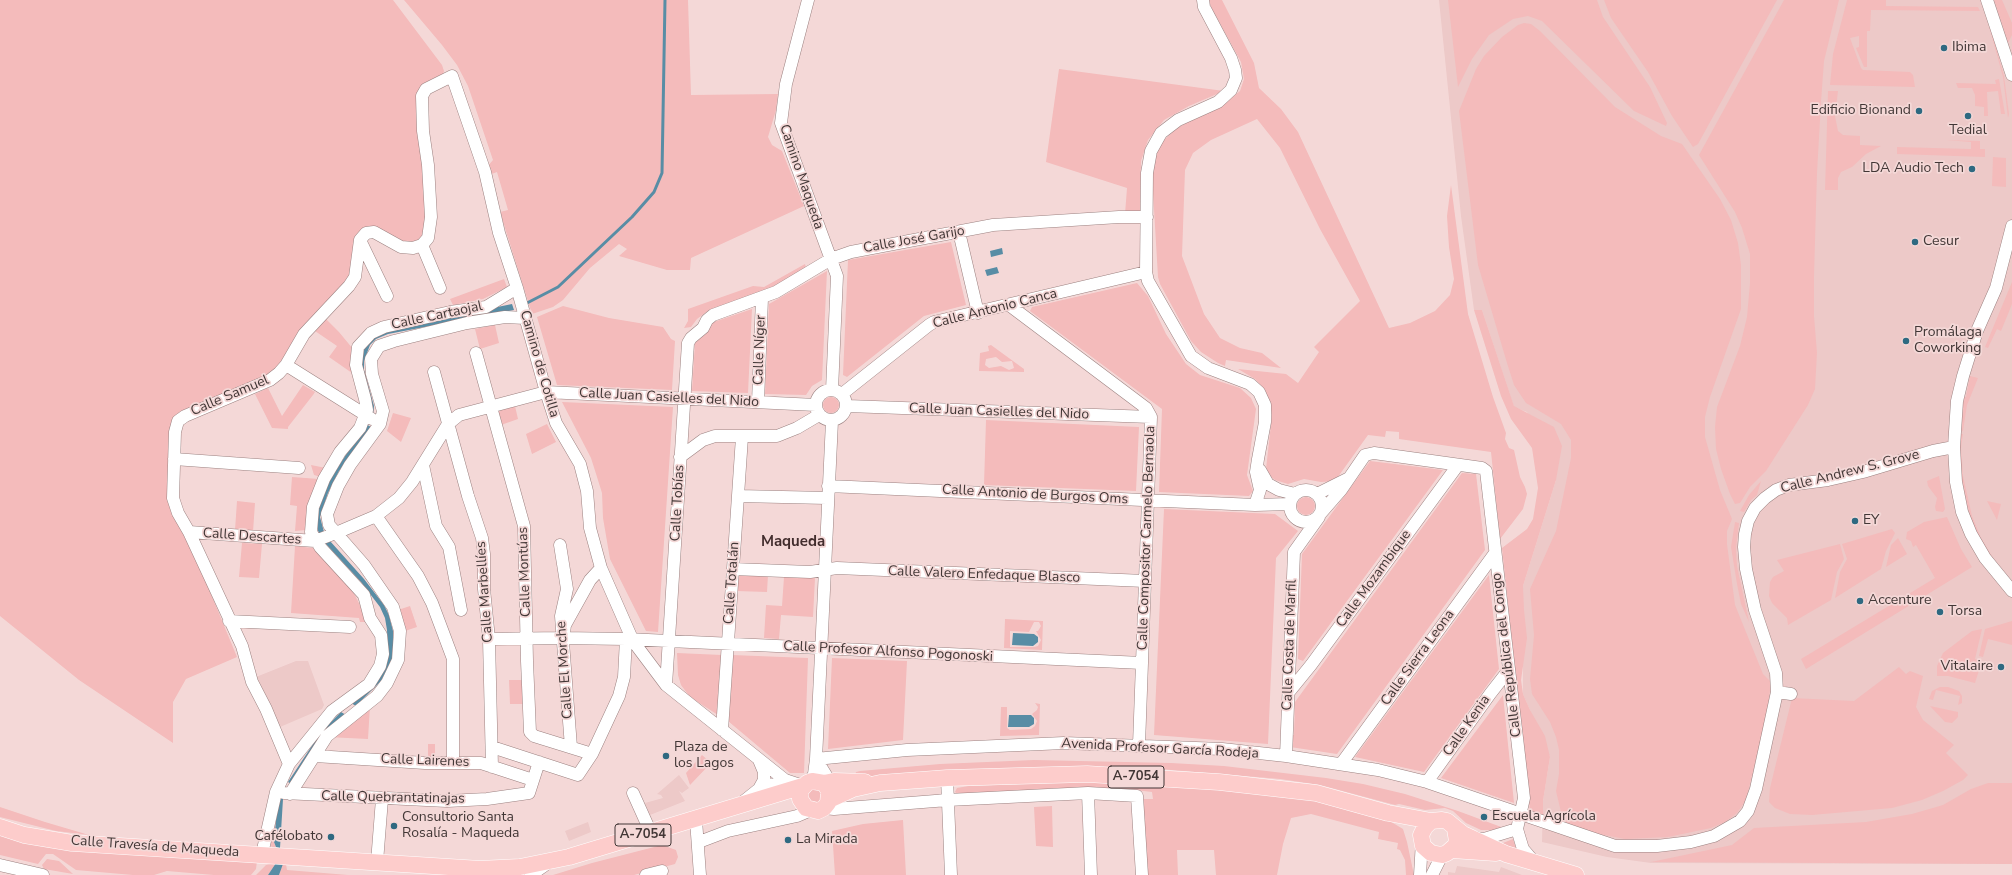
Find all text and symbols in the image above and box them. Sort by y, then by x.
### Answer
place label: Ibima [1952,40,1986,56]
marker: Ibima [1939,43,1949,53]
place label: Edificio Bionand [1811,103,1911,119]
marker: Edificio Bionand [1914,106,1924,116]
marker: Tedial [1963,111,1973,121]
street label: Camino Maqueda [775,122,827,232]
place label: Tedial [1949,123,1987,139]
place label: LDA Audio Tech [1862,161,1964,177]
marker: LDA Audio Tech [1967,164,1977,174]
street label: Calle José Garijo [862,223,966,257]
place label: Cesur [1923,234,1959,250]
marker: Cesur [1910,237,1920,247]
street label: Calle Antonio Canca [931,285,1059,333]
street label: Calle Cartaojal [390,298,484,334]
street label: Camino de Cotilla [516,308,562,420]
street label: Calle Níger [750,315,770,385]
place label: Promálaga Coworking [1914,325,1982,358]
marker: Promálaga Coworking [1901,336,1911,346]
street label: Calle Samuel [188,372,272,420]
street label: Calle Juan Casielles del Nido [579,385,759,411]
street label: Calle Juan Casielles del Nido [909,400,1089,424]
street label: Calle Compositor Carmelo Bernaola [1135,425,1159,651]
street label: Calle Andrew S. Grove [1779,447,1921,497]
street label: Calle Tobías [668,464,688,542]
street label: Calle Antonio de Burgos Oms [941,482,1129,508]
place label: EY [1863,513,1879,529]
marker: EY [1850,516,1860,526]
street label: Calle Descartes [202,525,302,549]
street label: Calle Montúas [515,526,535,618]
street label: Calle Mozambique [1333,527,1415,631]
district label: Maqueda [761,533,825,551]
street label: Calle Marbellíes [473,541,497,643]
street label: Calle Totalán [721,541,743,625]
street label: Calle Valero Enfedaque Blasco [888,563,1080,587]
street label: Calle República del Congo [1489,572,1525,738]
street label: Calle Costa de Marfil [1279,579,1301,711]
place label: Accenture [1868,593,1931,609]
marker: Accenture [1855,596,1865,606]
place label: Torsa [1948,604,1982,620]
street label: Calle Sierra Leona [1378,607,1458,709]
marker: Torsa [1935,607,1945,617]
street label: Calle El Morche [553,620,577,720]
street label: Calle Profesor Alfonso Pogonoski [783,638,993,666]
place label: Vitalaire [1941,659,1993,675]
marker: Vitalaire [1996,662,2006,672]
street label: Calle Kenia [1440,692,1494,760]
street label: Avenida Profesor García Rodeja [1061,735,1259,763]
place label: Plaza de los Lagos [674,740,734,772]
street label: Calle Lairenes [380,751,470,771]
marker: Plaza de los Lagos [661,751,671,761]
road number: A-7054 [1108,766,1164,788]
street label: Calle Quebrantatinajas [321,788,465,808]
place label: Escuela Agrícola [1492,809,1596,825]
place label: Consultorio Santa Rosalía - Maqueda [402,810,520,842]
marker: Escuela Agrícola [1479,812,1489,822]
marker: Consultorio Santa Rosalía - Maqueda [389,821,399,831]
road number: A-7054 [615,824,671,846]
place label: Cafélobato [254,829,323,845]
marker: Cafélobato [326,832,336,842]
place label: La Mirada [796,832,858,848]
street label: Calle Travesía de Maqueda [70,833,240,861]
marker: La Mirada [783,835,793,845]

